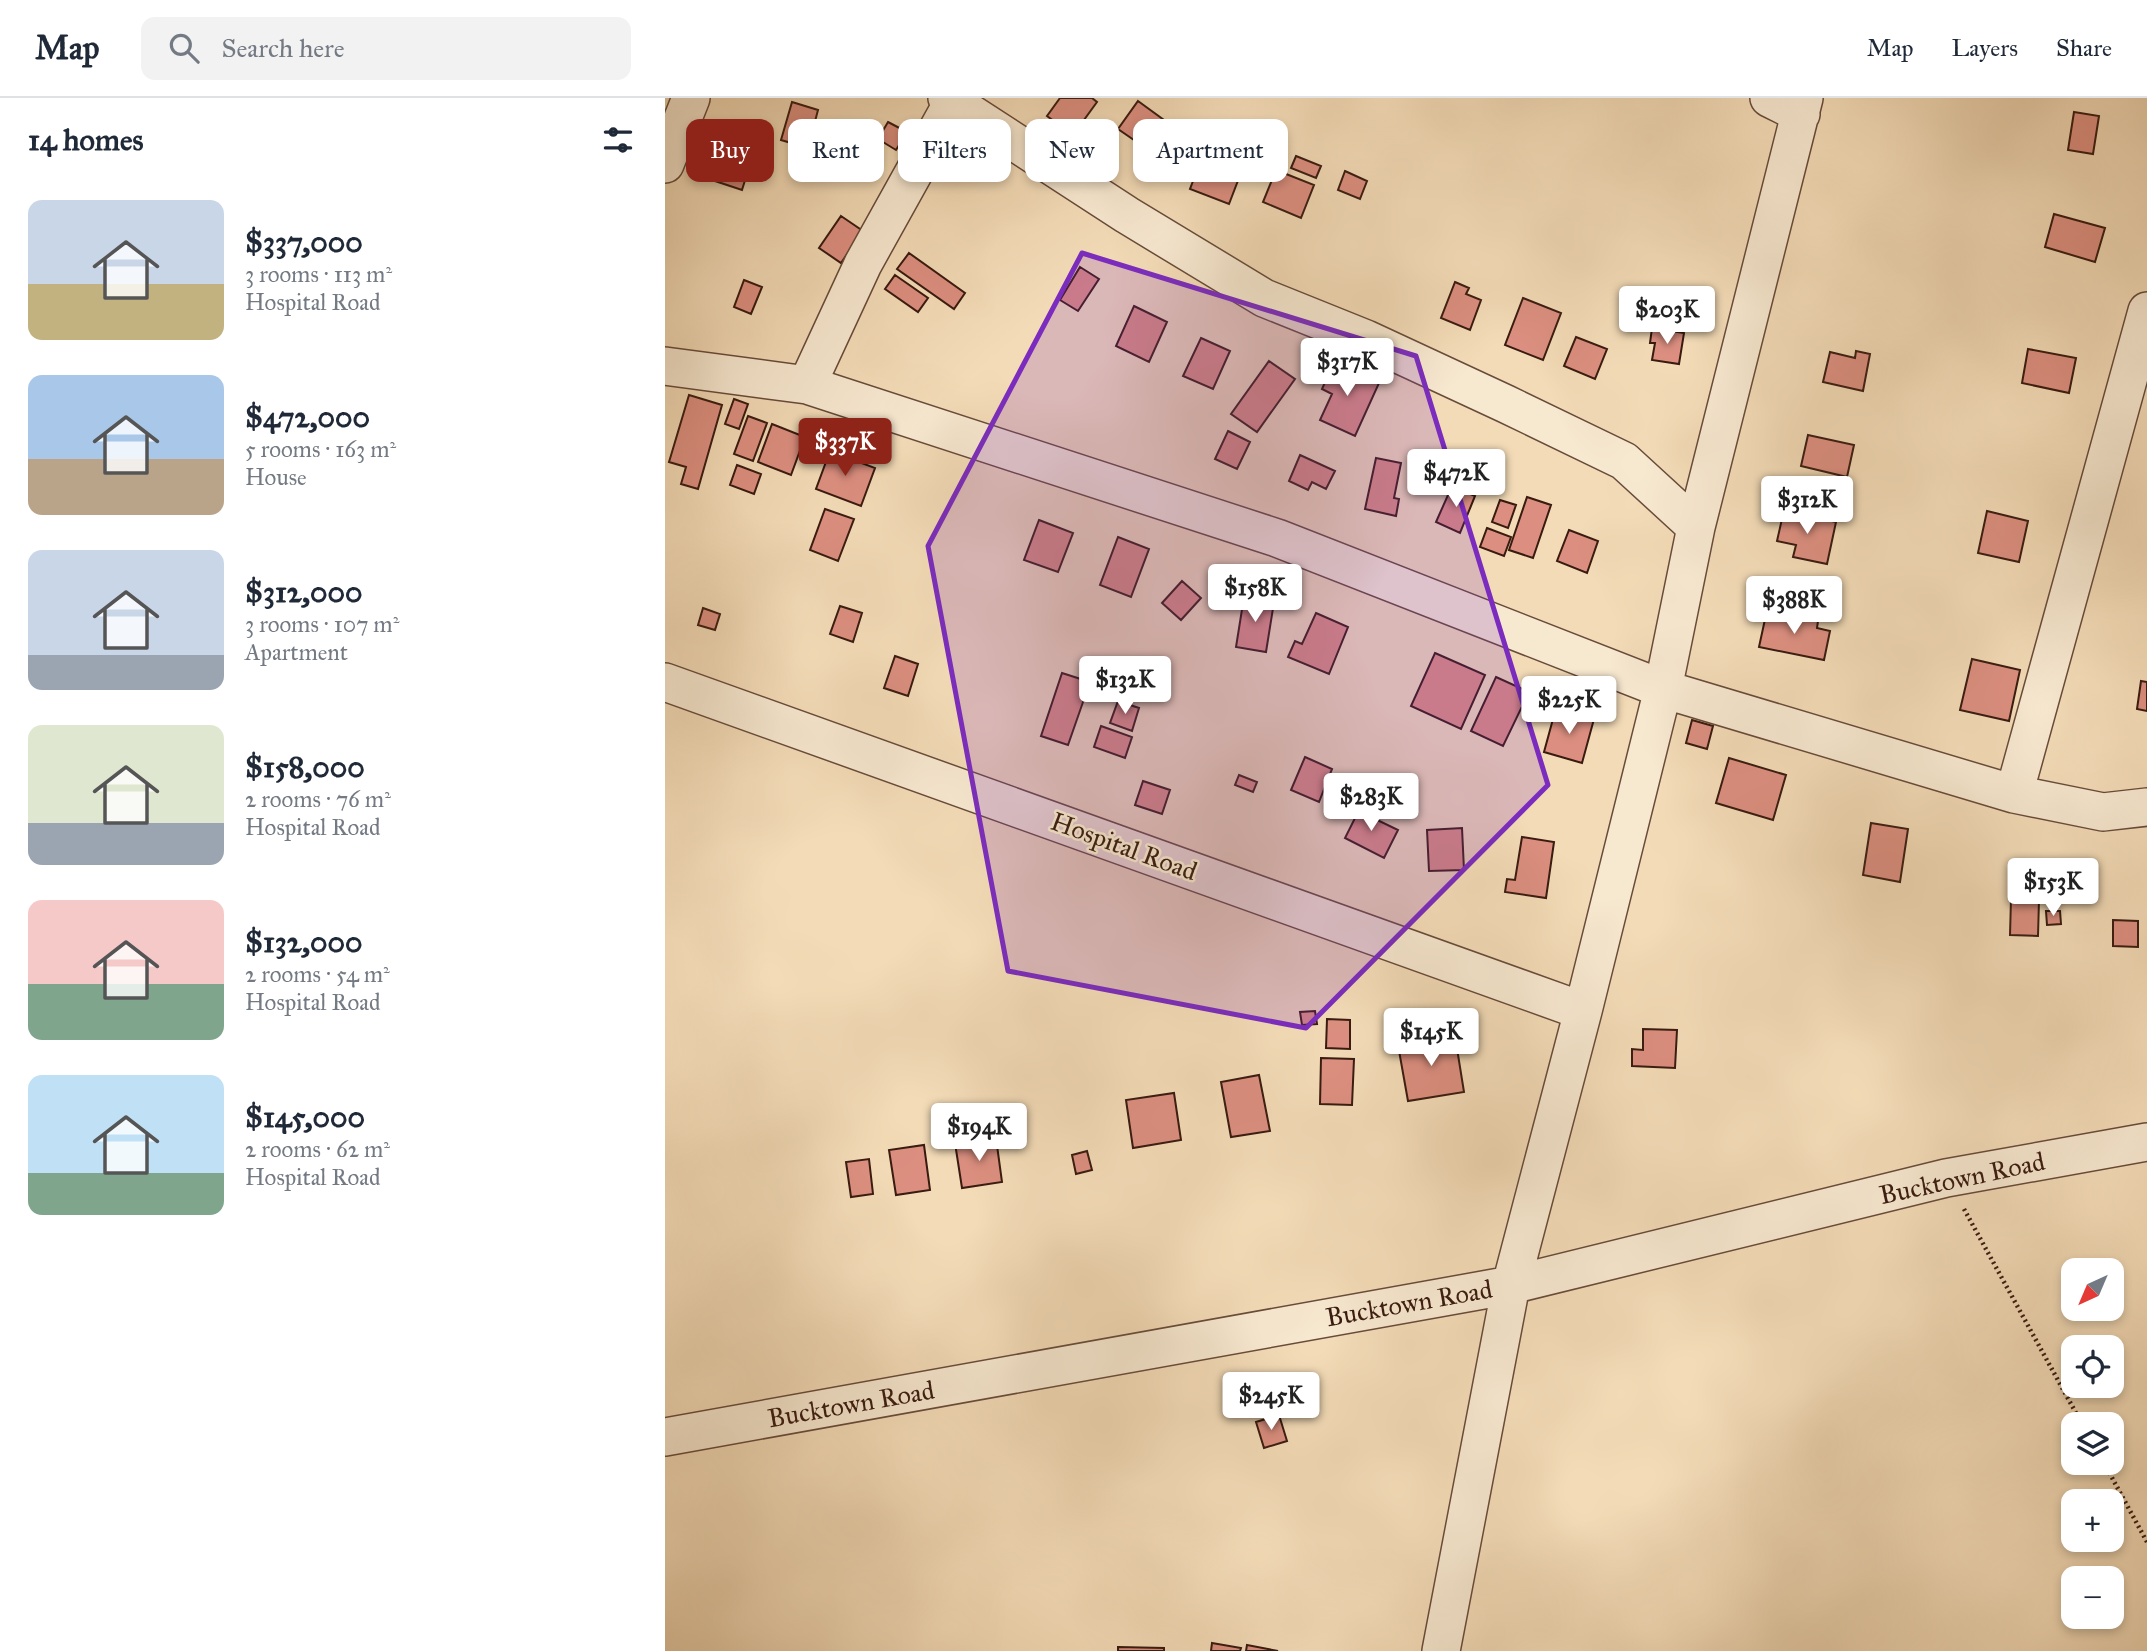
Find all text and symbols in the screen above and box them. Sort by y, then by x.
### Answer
search box [141,17,631,80]
text: Map [35,28,99,68]
icon: search [165,29,203,67]
text: Search here [221,32,345,64]
text: Map [1867,33,1914,63]
text: Layers [1952,33,2018,63]
text: Share [2056,33,2112,63]
chip: Buy [686,119,774,182]
chip: Rent [788,119,884,182]
chip: Filters [898,119,1011,182]
chip: New [1025,119,1119,182]
chip: Apartment [1133,119,1288,182]
icon: filters [599,121,637,159]
text: 14 homes [28,122,143,158]
text: $337,000 [245,224,363,260]
icon: home [84,228,168,312]
text: 3 rooms · 113 m² [245,260,392,288]
pin: $203K [1618,286,1716,346]
text: Hospital Road [245,288,381,316]
text: $203K [1635,295,1699,323]
pin: $317K [1298,338,1396,398]
text: $317K [1317,347,1377,375]
text: $472,000 [245,399,370,435]
icon: home [84,403,168,487]
pin: $337K [796,418,894,478]
text: $337K [815,427,875,455]
text: 5 rooms · 163 m² [245,435,396,463]
pin: $472K [1407,450,1505,509]
text: $472K [1423,458,1489,486]
text: House [245,463,307,491]
pin: $312K [1758,476,1856,536]
text: $312K [1777,485,1837,513]
pin: $158K [1206,564,1304,624]
text: $158K [1224,573,1286,601]
text: $312,000 [245,574,362,610]
pin: $388K [1745,576,1843,636]
icon: home [84,578,168,662]
text: $388K [1762,585,1826,613]
text: 3 rooms · 107 m² [245,610,399,638]
text: Apartment [245,638,348,666]
pin: $132K [1076,656,1174,716]
text: $132K [1095,665,1155,693]
pin: $225K [1520,676,1618,736]
text: $225K [1537,685,1601,713]
text: $158,000 [245,749,365,785]
icon: home [84,753,168,837]
pin: $283K [1322,774,1420,833]
text: $283K [1340,782,1402,810]
text: 2 rooms · 76 m² [245,785,391,813]
street label: Hospital Road [1047,805,1201,887]
text: Hospital Road [245,813,381,841]
pin: $153K [2004,858,2102,918]
text: $153K [2024,867,2082,895]
text: $132,000 [245,924,362,960]
icon: home [84,928,168,1012]
text: 2 rooms · 54 m² [245,960,390,988]
text: Hospital Road [245,988,381,1016]
pin: $145K [1382,1009,1480,1068]
text: $145K [1400,1017,1462,1045]
text: $145,000 [245,1099,365,1135]
icon: home [84,1103,168,1187]
pin: $194K [930,1104,1028,1163]
text: $194K [947,1112,1011,1140]
text: 2 rooms · 62 m² [245,1135,390,1163]
street label: Bucktown Road [1876,1145,2048,1211]
text: Hospital Road [245,1163,381,1191]
north arrow [2061,1258,2125,1321]
map controls [2061,1258,2124,1629]
street label: Bucktown Road [1323,1273,1495,1333]
button: locate [2061,1335,2124,1398]
pin: $245K [1222,1372,1320,1432]
street label: Bucktown Road [765,1374,937,1434]
text: $245K [1239,1381,1303,1409]
button: layers [2061,1412,2124,1475]
button: + [2061,1489,2124,1552]
button: − [2061,1566,2124,1629]

